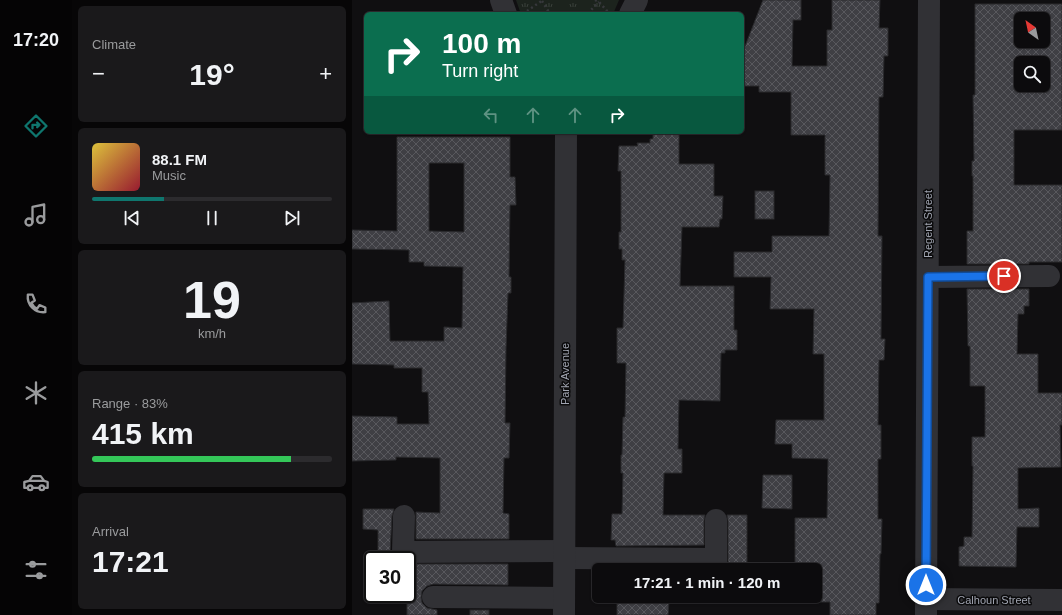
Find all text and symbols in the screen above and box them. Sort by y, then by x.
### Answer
north arrow [1014,12,1050,48]
map controls [1014,12,1050,92]
icon: right [376,28,428,80]
text: 100 m [442,28,521,59]
text: 17:20 [13,30,59,50]
text: Climate [92,37,136,52]
button: search [1014,56,1050,92]
text: 19° [189,58,235,91]
text: − [92,61,105,86]
text: + [319,61,332,86]
text: Turn right [442,61,518,81]
icon: left [480,104,502,126]
icon: ahead [522,104,544,126]
icon: ahead [564,104,586,126]
icon: right [606,104,628,126]
icon: directions [22,112,50,140]
text: 88.1 FM [152,151,207,168]
text: Music [152,168,186,183]
street label: Regent Street [922,190,934,258]
icon: music [22,201,50,229]
icon: previous [121,207,143,229]
icon: pause [201,207,223,229]
icon: next [281,207,303,229]
pin [987,259,1021,293]
icon: arrive [993,265,1015,287]
text: 19 [183,271,241,329]
icon: phone [22,290,50,318]
text: km/h [198,326,226,341]
street label: Park Avenue [559,343,571,405]
icon: climate [22,379,50,407]
text: Range · 83% [92,396,168,411]
text: 415 km [92,417,194,450]
icon: car [22,468,50,496]
text: Arrival [92,524,129,539]
text: 17:21 [92,545,169,578]
speed limit sign: 30 [364,551,416,603]
icon: filters [22,556,50,584]
position arrow [905,564,947,606]
text: 17:21 · 1 min · 120 m [634,574,780,591]
street label: Calhoun Street [957,594,1031,606]

